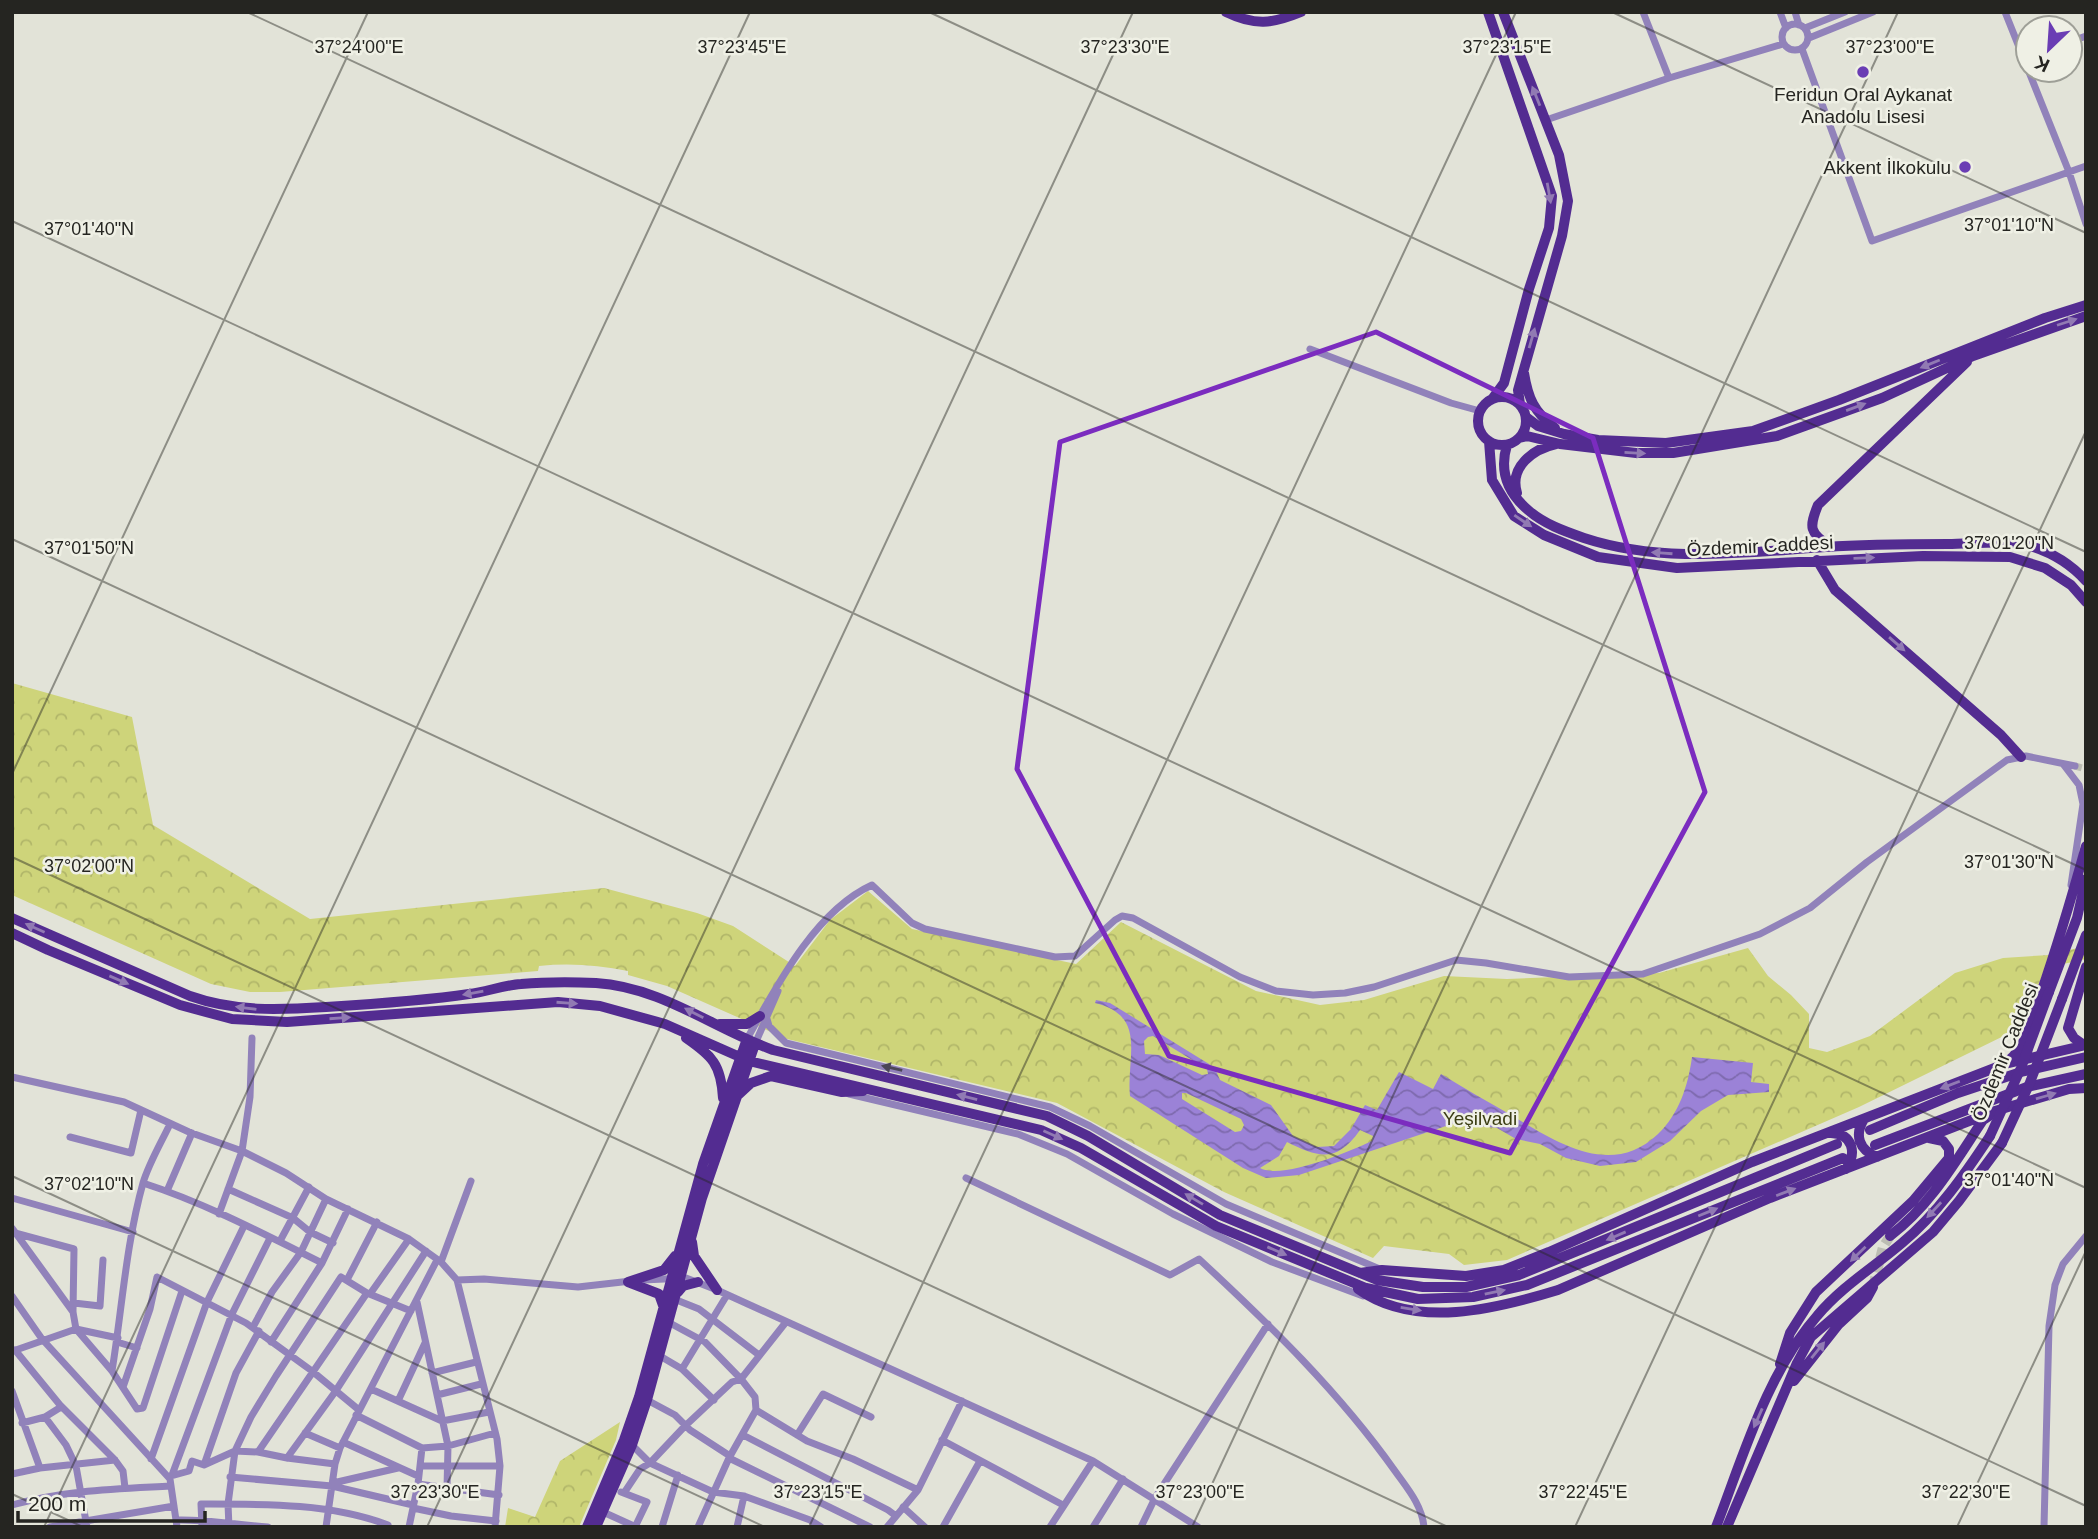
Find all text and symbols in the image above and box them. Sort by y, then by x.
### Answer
north arrow [2014,14,2084,84]
text: 37°24'00"E [314,37,404,57]
text: 37°23'45"E [697,37,787,57]
text: 37°23'30"E [1080,37,1170,57]
text: 37°23'15"E [1462,37,1552,57]
text: 37°23'00"E [1845,37,1935,57]
text: K [2031,51,2053,76]
marker: Feridun Oral Aykanat Anadolu Lisesi [1855,64,1871,80]
place label: Feridun Oral Aykanat Anadolu Lisesi [1774,84,1953,127]
one-way arrow [1531,85,1542,106]
place label: Akkent İlkokulu [1823,157,1951,178]
marker: Akkent İlkokulu [1957,159,1973,175]
one-way arrow [1544,182,1555,204]
text: 37°01'10"N [1964,215,2054,235]
text: 37°01'40"N [44,219,134,239]
one-way arrow [2056,316,2077,327]
one-way arrow [1528,327,1538,348]
one-way arrow [1920,358,1941,369]
one-way arrow [1845,401,1866,412]
one-way arrow [1624,447,1646,458]
one-way arrow [1514,515,1533,528]
street label: Özdemir Caddesi [1686,532,1834,560]
text: 37°01'20"N [1964,533,2054,553]
text: 37°01'50"N [44,538,134,558]
one-way arrow [1651,547,1673,558]
one-way arrow [1853,552,1875,563]
one-way arrow [1888,635,1905,651]
text: 37°01'30"N [1964,852,2054,872]
text: 37°02'00"N [44,856,134,876]
one-way arrow [25,922,45,934]
one-way arrow [109,975,130,986]
street label: Özdemir Caddesi [1968,980,2042,1124]
one-way arrow [462,988,484,999]
one-way arrow [556,998,578,1009]
one-way arrow [235,1003,257,1014]
one-way arrow [684,1008,704,1019]
one-way arrow [329,1013,351,1024]
one-way arrow [881,1063,903,1074]
one-way arrow [1940,1080,1961,1091]
one-way arrow [956,1091,978,1102]
one-way arrow [2035,1091,2056,1101]
park label: Yeşilvadi [1443,1108,1517,1129]
one-way arrow [1043,1130,1064,1141]
text: 37°01'40"N [1964,1170,2054,1190]
text: 37°02'10"N [44,1174,134,1194]
one-way arrow [1776,1186,1797,1197]
one-way arrow [1185,1193,1204,1206]
one-way arrow [1927,1201,1943,1218]
one-way arrow [1698,1207,1719,1218]
one-way arrow [1605,1231,1626,1242]
one-way arrow [1850,1245,1867,1261]
one-way arrow [1266,1246,1287,1257]
one-way arrow [1484,1286,1506,1297]
one-way arrow [1400,1304,1422,1315]
one-way arrow [1810,1341,1825,1358]
one-way arrow [1752,1408,1764,1428]
scale bar [18,1480,205,1524]
text: 37°23'30"E [390,1482,480,1502]
text: 37°23'15"E [773,1482,863,1502]
text: 37°23'00"E [1155,1482,1245,1502]
text: 37°22'45"E [1538,1482,1628,1502]
text: 37°22'30"E [1921,1482,2011,1502]
text: 200 m [28,1492,86,1515]

